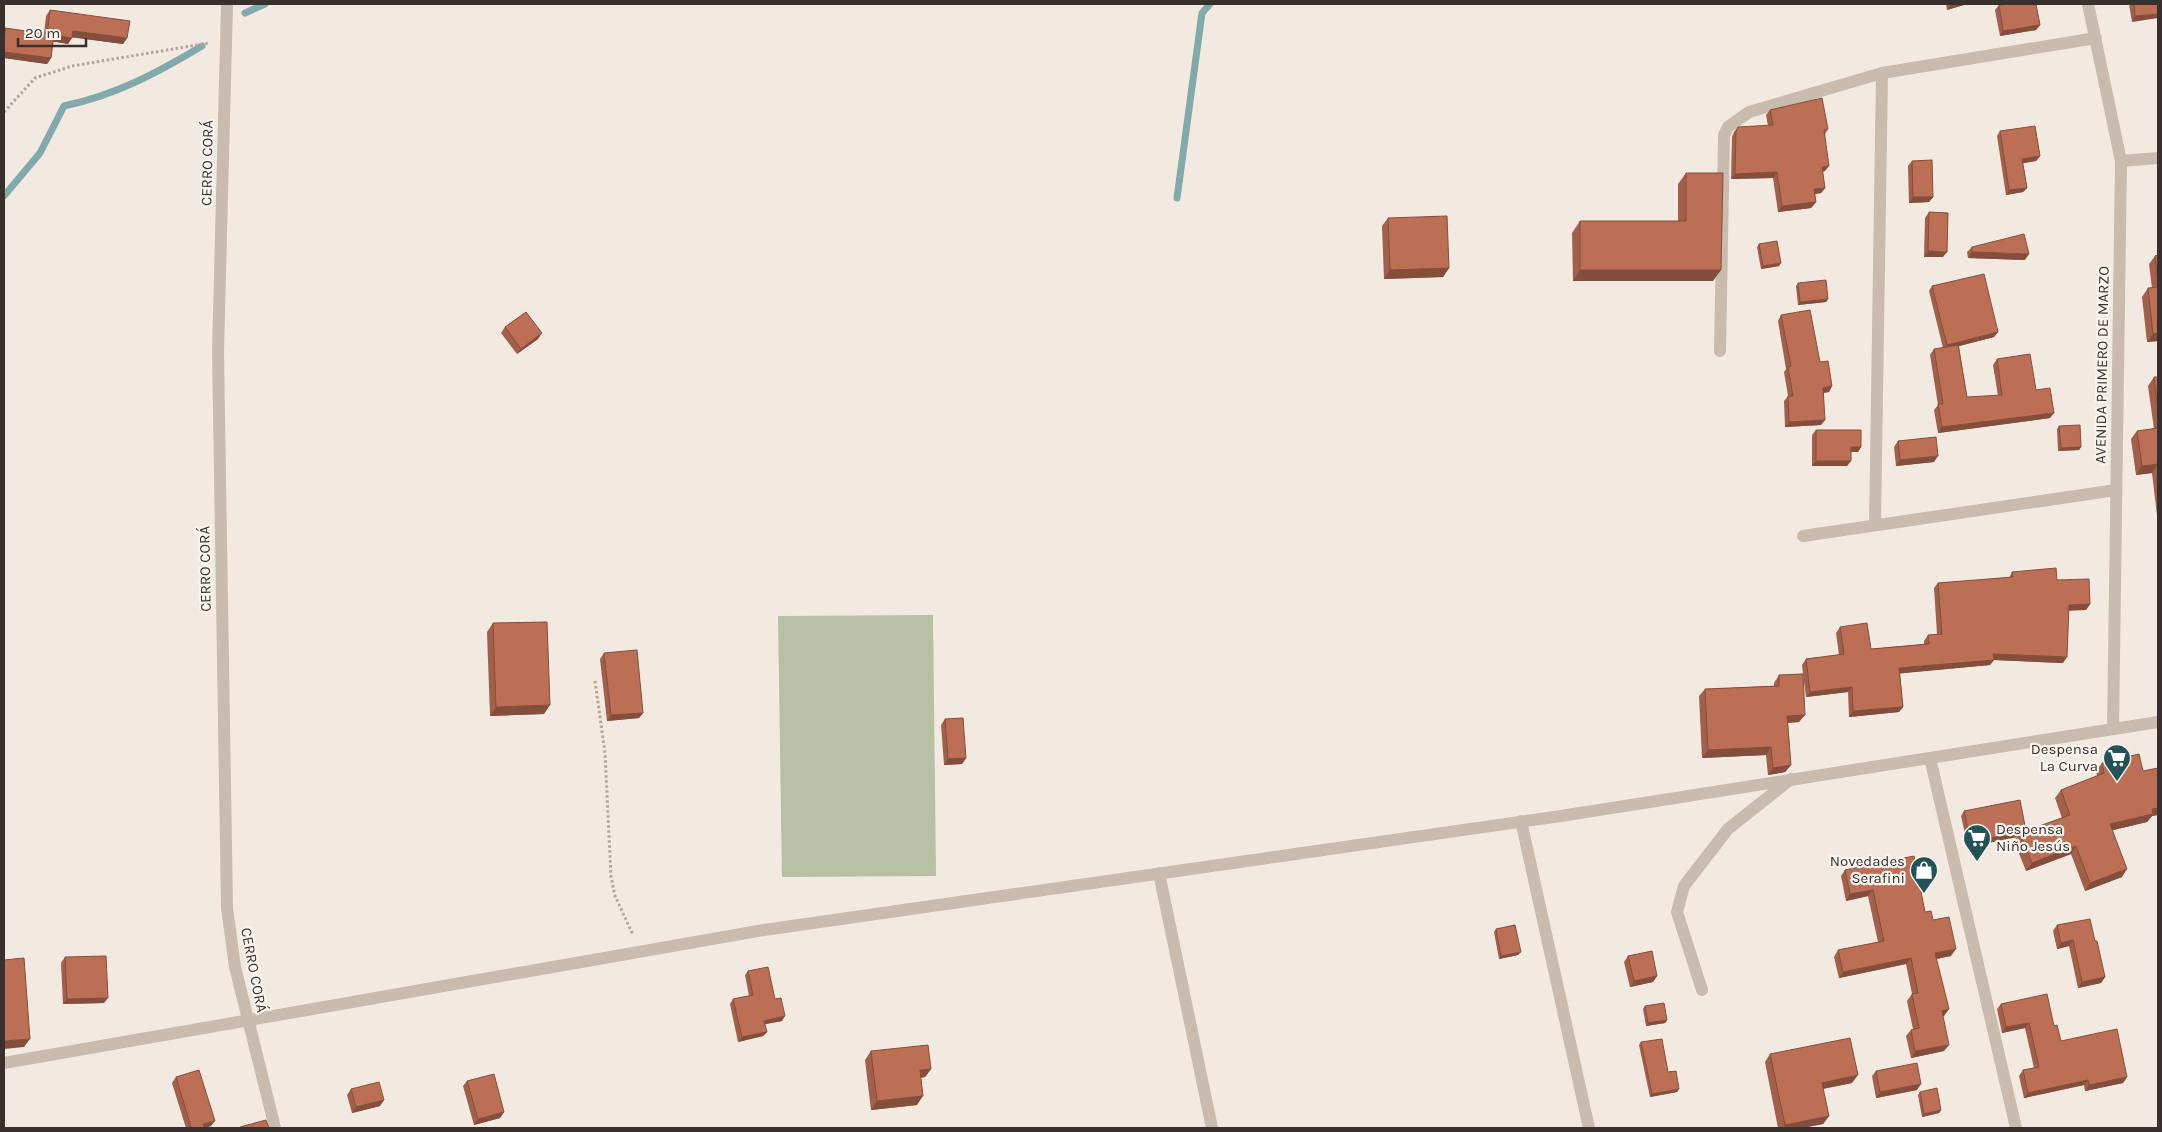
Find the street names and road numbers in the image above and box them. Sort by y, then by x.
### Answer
street label: CERRO CORÁ [197,120,217,206]
street label: AVENIDA PRIMERO DE MARZO [2091,266,2113,464]
street label: CERRO CORÁ [195,526,215,612]
street label: CERRO CORÁ [237,926,271,1014]

